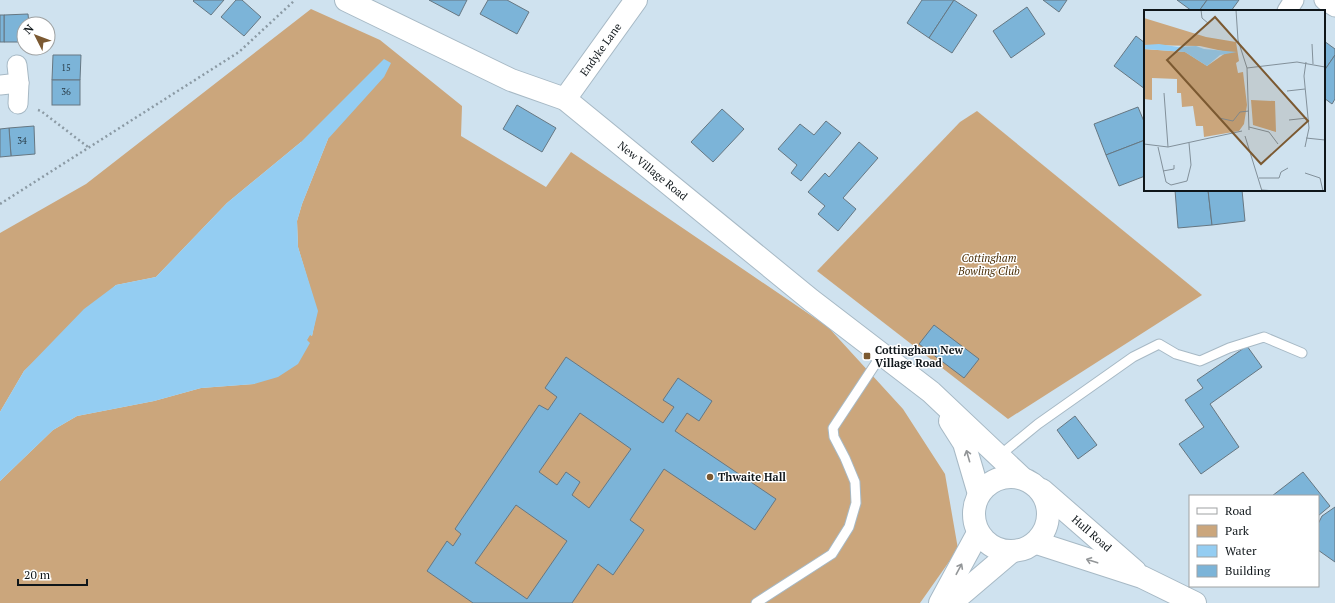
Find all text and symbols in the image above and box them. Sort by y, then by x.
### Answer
inset map [1144,10,1325,191]
north arrow [16,16,56,56]
street label: Endyke Lane [577,20,625,79]
text: N [21,21,37,37]
house number: 15 [61,62,71,74]
house number: 36 [61,86,71,98]
house number: 34 [17,135,27,147]
street label: New Village Road [615,138,690,203]
park label: Cottingham Bowling Club [957,251,1020,278]
place label: Cottingham New Village Road [875,343,963,370]
marker: Cottingham New Village Road [862,351,872,361]
one-way arrow [964,450,971,463]
place label: Thwaite Hall [718,470,786,484]
marker: Thwaite Hall [705,472,715,482]
legend [1189,495,1319,587]
text: Road [1225,503,1252,518]
street label: Hull Road [1069,512,1115,554]
text: Park [1225,523,1250,538]
text: Water [1225,543,1257,558]
one-way arrow [1085,557,1098,564]
scale bar [18,561,87,587]
one-way arrow [956,563,963,575]
text: Building [1225,563,1271,578]
text: 20 m [24,567,51,582]

